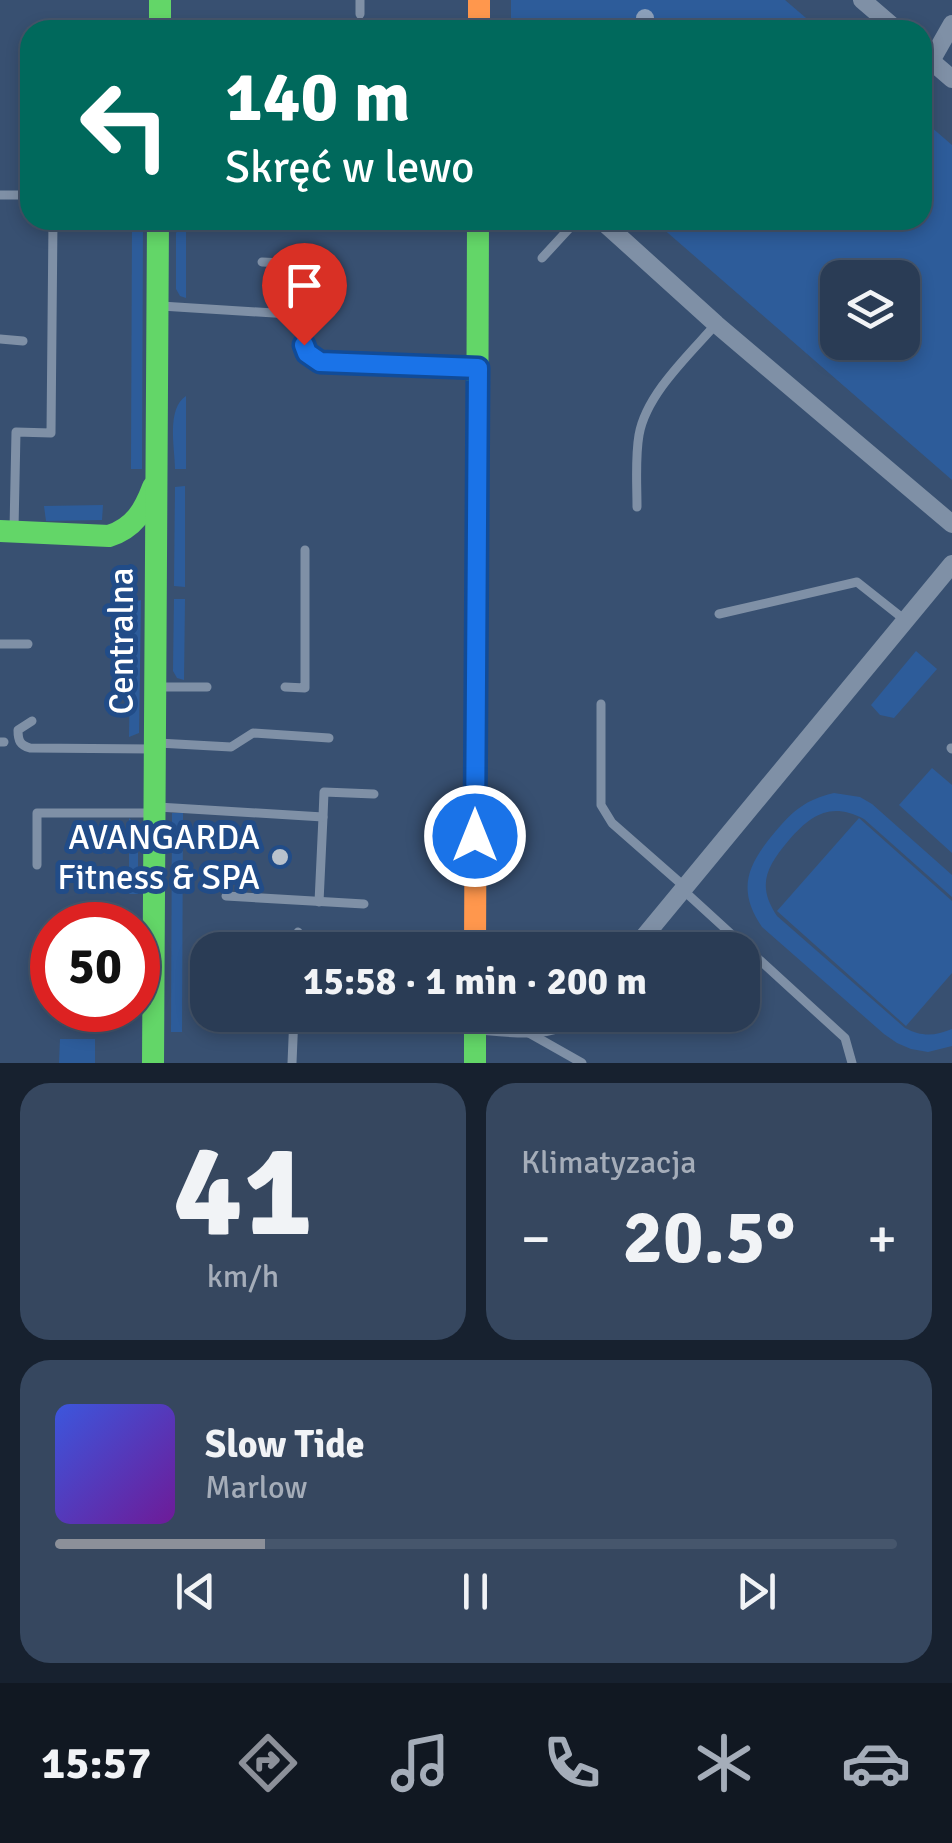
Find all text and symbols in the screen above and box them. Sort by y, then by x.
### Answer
text: 140 m [225,54,410,140]
icon: left [60,60,190,190]
text: Skręć w lewo [225,140,474,195]
pin [262,243,347,346]
icon: arrive [277,258,332,313]
map controls [820,260,920,360]
button: layers [820,260,920,360]
street label: Centralna [100,567,143,715]
position arrow [423,784,527,888]
place label: AVANGARDA Fitness & SPA [57,816,260,899]
marker: AVANGARDA Fitness & SPA [269,846,291,868]
speed limit sign: 50 [30,902,160,1032]
text: 15:58 · 1 min · 200 m [303,958,647,1005]
text: 41 [173,1112,313,1272]
text: Klimatyzacja [521,1143,697,1182]
text: 20.5° [623,1191,796,1284]
text: − [521,1205,551,1273]
text: + [867,1205,897,1273]
text: km/h [207,1257,279,1296]
text: Slow Tide [205,1421,365,1468]
text: Marlow [205,1468,307,1507]
icon: previous [168,1564,223,1619]
icon: pause [448,1564,503,1619]
icon: next [729,1564,784,1619]
icon: directions [233,1728,303,1798]
icon: music [385,1728,455,1798]
icon: phone [537,1728,607,1798]
icon: climate [689,1728,759,1798]
icon: car [841,1728,911,1798]
text: 15:57 [41,1736,151,1791]

